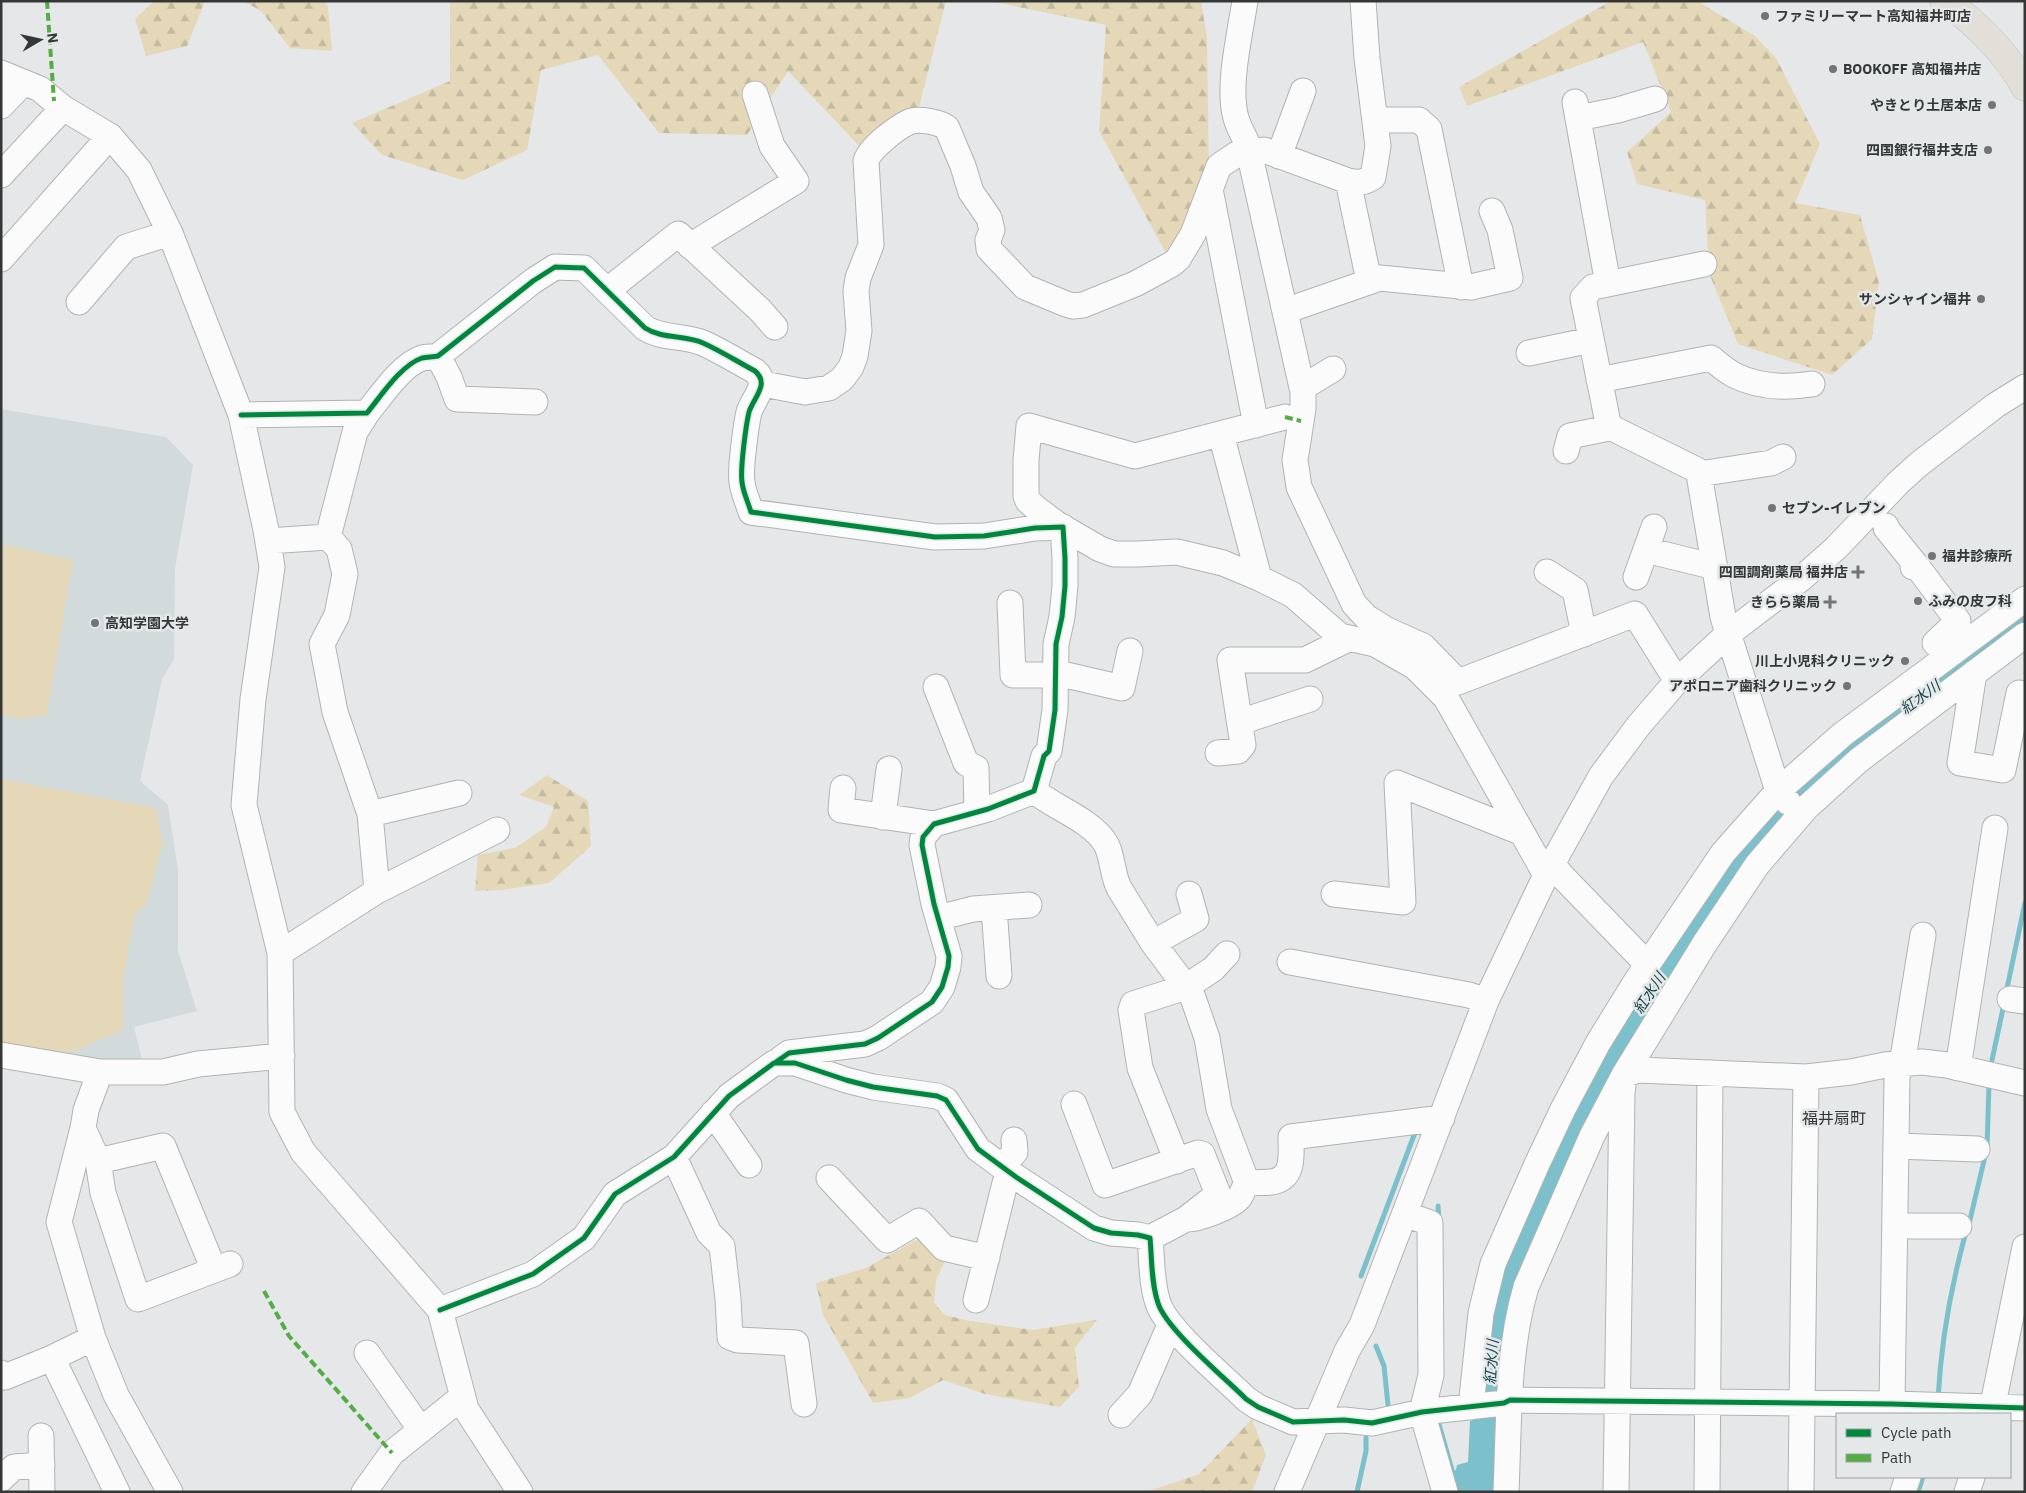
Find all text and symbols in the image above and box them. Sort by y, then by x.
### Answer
place label: ファミリーマート高知福井町店 [1775,7,1971,25]
marker: ファミリーマート高知福井町店 [1759,10,1771,22]
north arrow [15,15,65,65]
text: N [43,32,63,44]
place label: BOOKOFF 高知福井店 [1843,60,1981,78]
marker: BOOKOFF 高知福井店 [1827,63,1839,75]
place label: やきとり土居本店 [1870,96,1982,114]
marker: やきとり土居本店 [1986,99,1998,111]
place label: 四国銀行福井支店 [1866,141,1978,159]
marker: 四国銀行福井支店 [1982,144,1994,156]
place label: サンシャイン福井 [1859,290,1971,308]
marker: サンシャイン福井 [1975,293,1987,305]
place label: セブン-イレブン [1782,499,1886,517]
marker: セブン-イレブン [1766,502,1778,514]
place label: 福井診療所 [1942,547,2012,565]
marker: 福井診療所 [1926,550,1938,562]
place label: 四国調剤薬局 福井店 [1719,563,1848,581]
marker: 四国調剤薬局 福井店 [1852,566,1864,578]
place label: ふみの皮フ科 [1928,592,2012,610]
place label: きらら薬局 [1750,593,1820,611]
marker: ふみの皮フ科 [1912,595,1924,607]
marker: きらら薬局 [1824,596,1836,608]
place label: 高知学園大学 [105,614,189,632]
marker: 高知学園大学 [89,617,101,629]
place label: 川上小児科クリニック [1755,652,1895,670]
marker: 川上小児科クリニック [1899,655,1911,667]
water label: 紅水川 [1896,675,1945,718]
place label: アポロニア歯科クリニック [1669,677,1837,695]
marker: アポロニア歯科クリニック [1841,680,1853,692]
water label: 紅水川 [1629,967,1670,1017]
district label: 福井扇町 [1802,1108,1866,1128]
water label: 紅水川 [1480,1337,1502,1385]
legend [1836,1413,2011,1478]
text: Cycle path [1881,1423,1952,1442]
text: Path [1881,1448,1912,1467]

